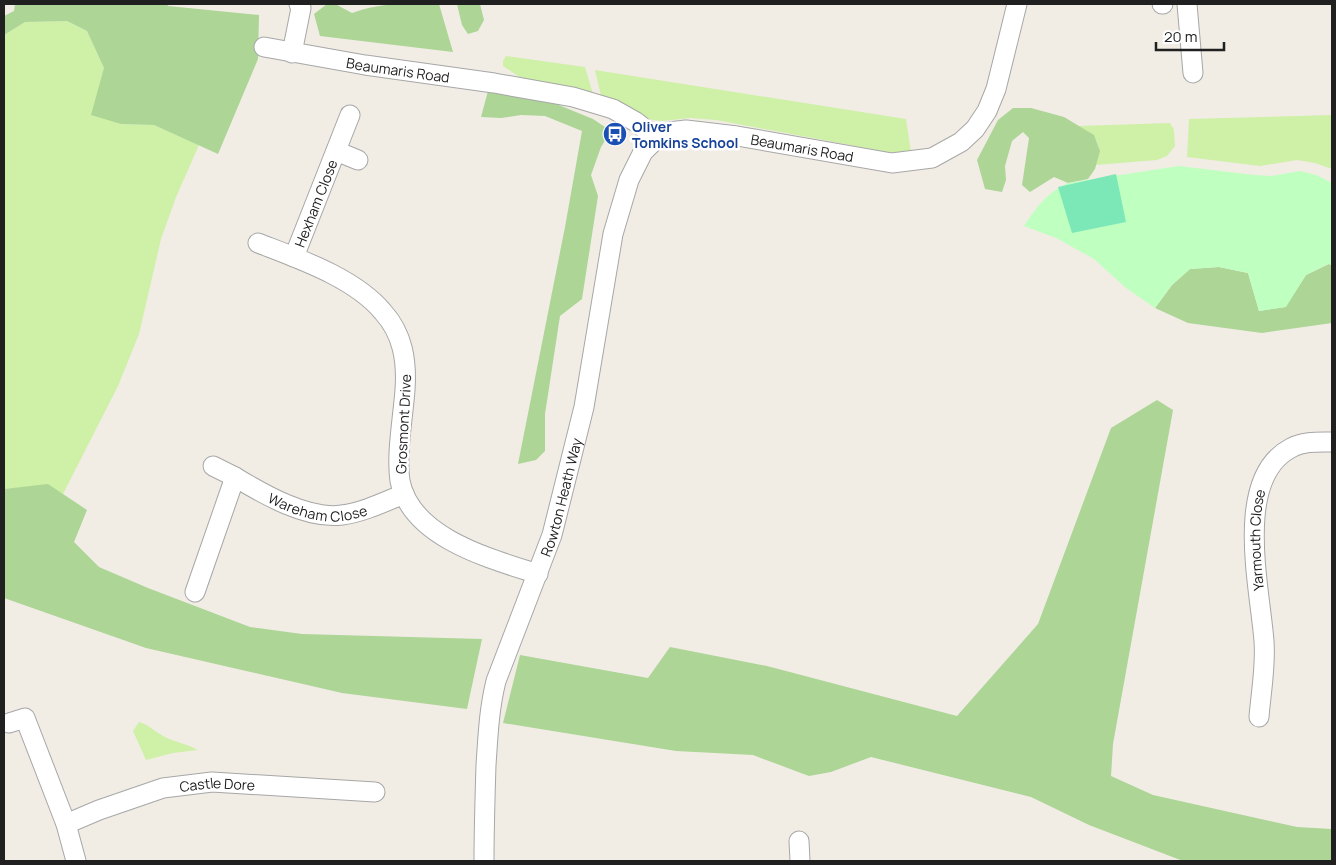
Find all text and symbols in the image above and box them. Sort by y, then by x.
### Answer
scale bar [1156,20,1224,52]
text: 20 m [1164,26,1197,47]
street label: Beaumaris Road [345,52,451,86]
place label: Oliver Tomkins School [632,117,738,152]
bus stop icon: Oliver Tomkins School [602,121,628,147]
street label: Beaumaris Road [749,129,855,166]
street label: Hexham Close [289,156,341,250]
street label: Grosmont Drive [391,374,415,474]
street label: Rowton Heath Way [535,435,586,559]
street label: Yarmouth Close [1245,487,1269,592]
street label: Wareham Close [265,488,369,525]
street label: Castle Dore [178,772,256,795]

